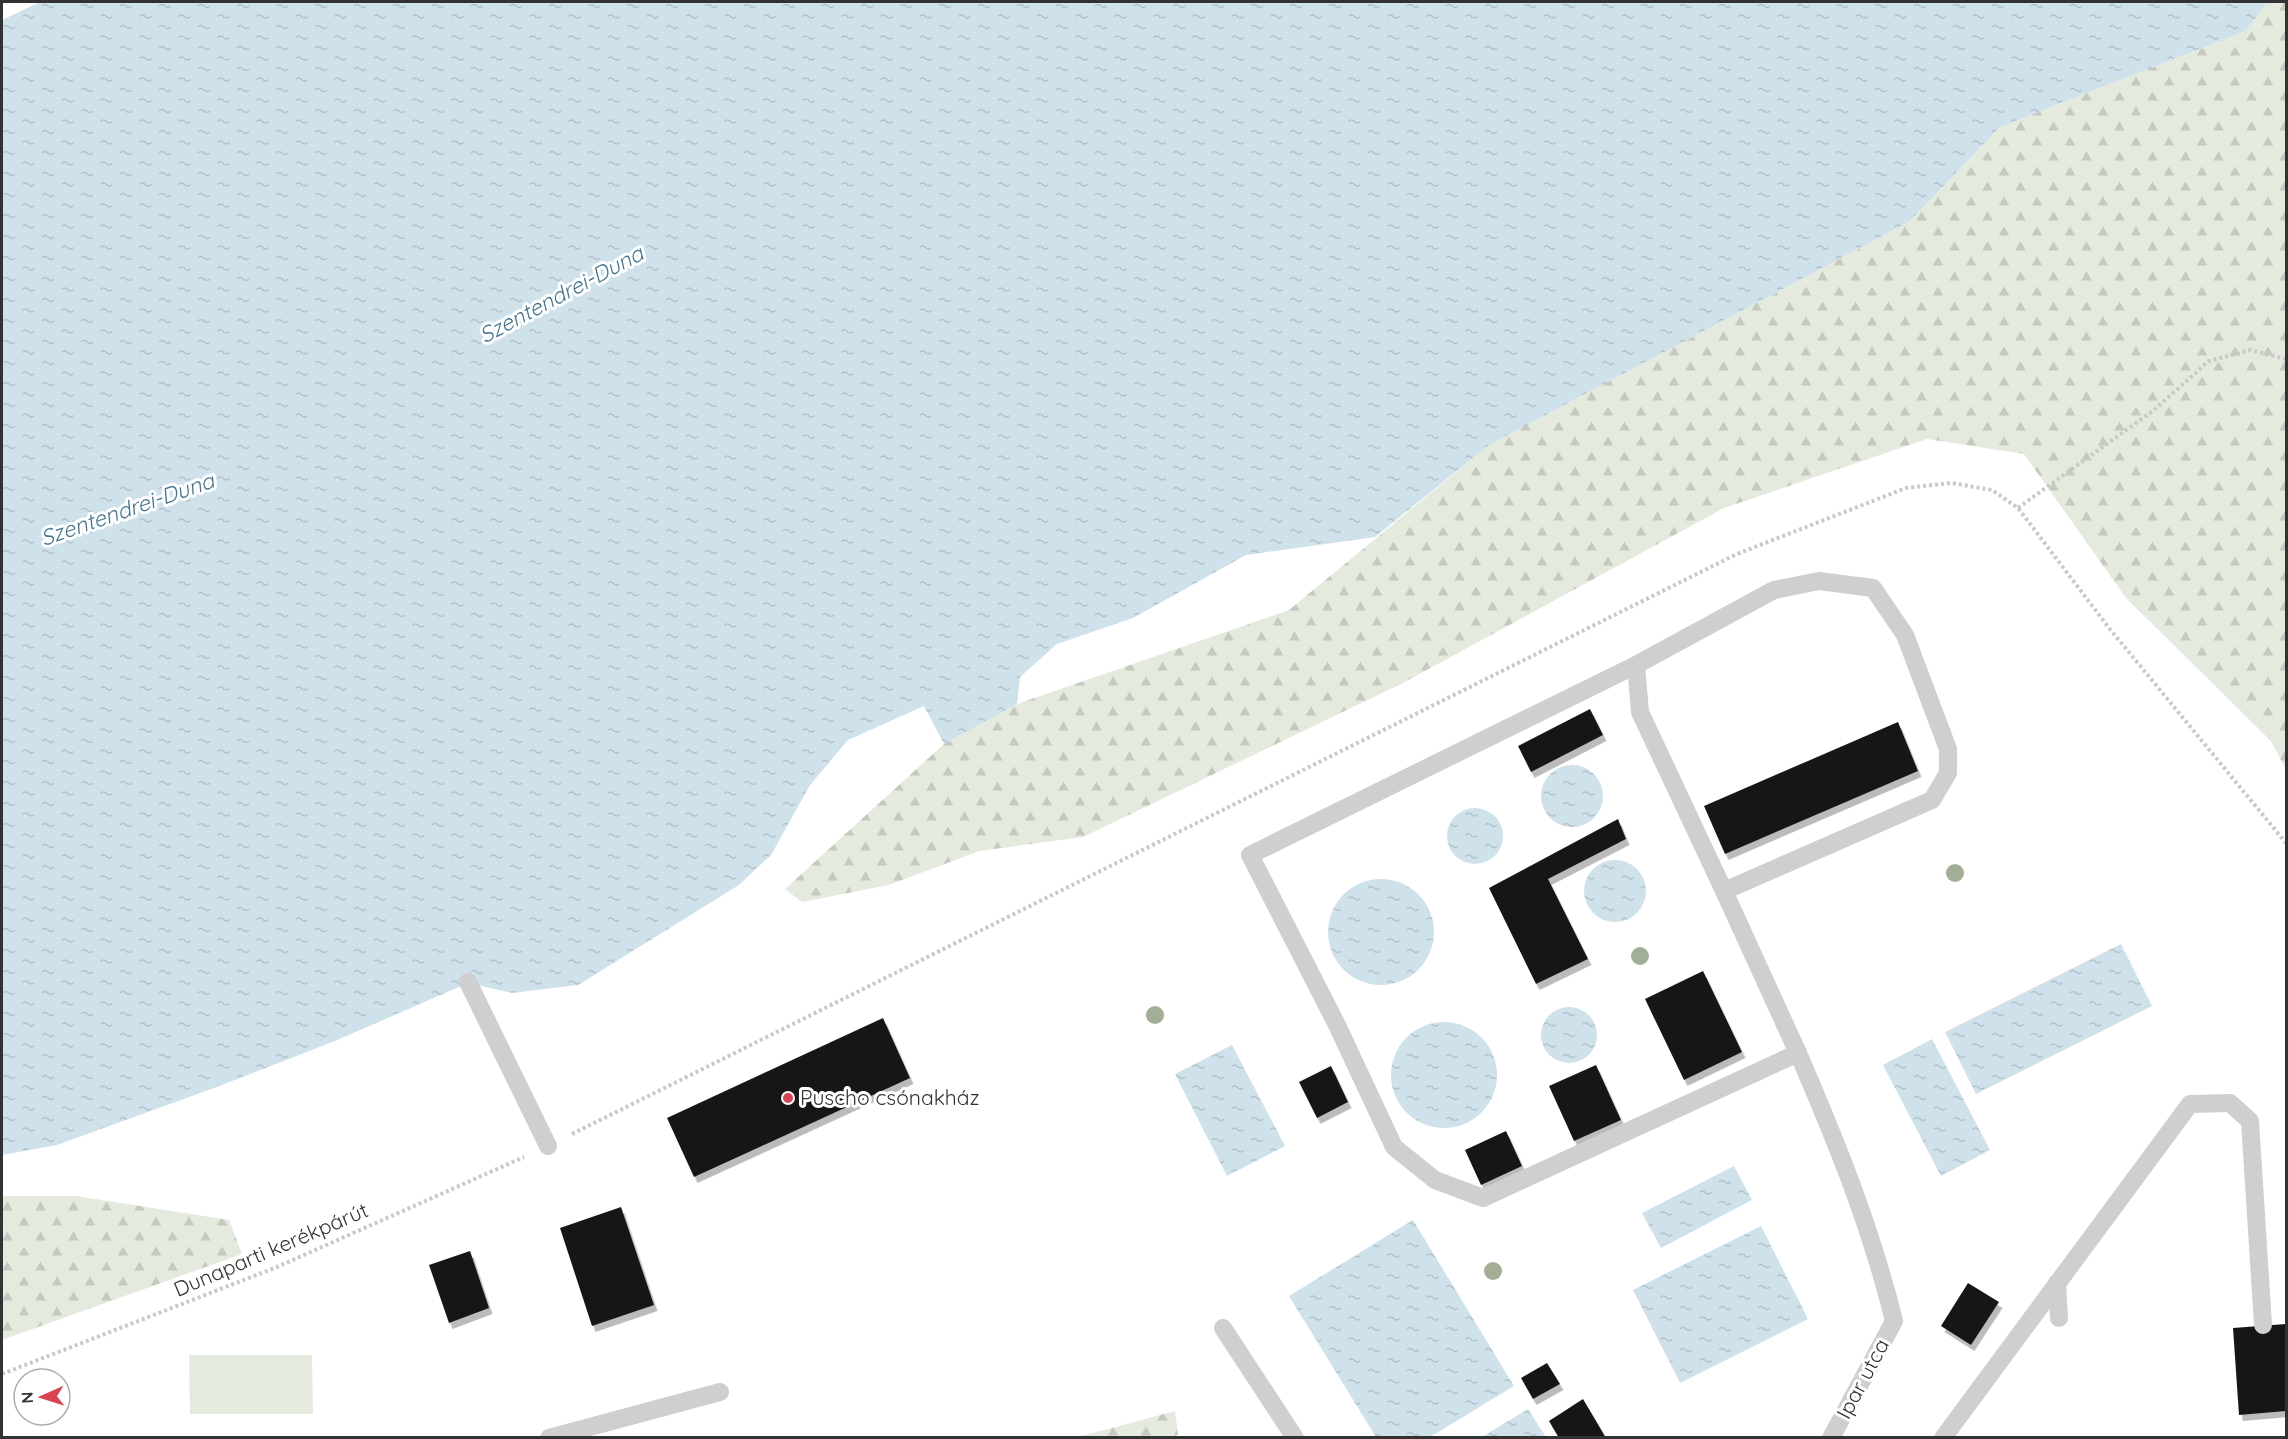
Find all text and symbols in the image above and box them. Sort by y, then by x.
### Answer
water label: Szentendrei-Duna [474,238,649,349]
water label: Szentendrei-Duna [37,466,219,552]
place label: Puscho csónakház [800,1084,980,1110]
marker: Puscho csónakház [781,1091,795,1105]
street label: Dunaparti kerékpárút [169,1196,372,1302]
street label: Ipar utca [1830,1334,1894,1423]
north arrow [12,1367,72,1427]
text: N [17,1391,37,1404]

